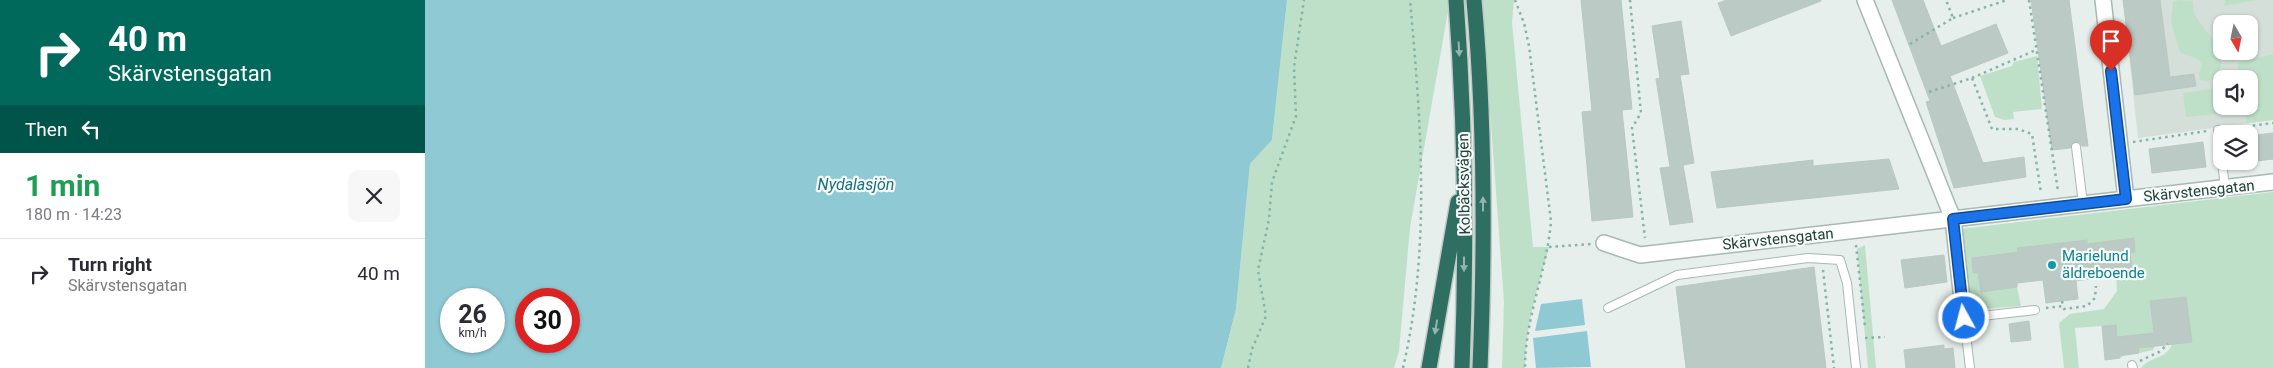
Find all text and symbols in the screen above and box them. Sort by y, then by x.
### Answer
north arrow [2213,15,2257,60]
map controls [2213,15,2258,170]
text: 40 m [108,19,187,60]
icon: right [25,20,90,85]
pin [2090,20,2132,71]
icon: arrive [2097,27,2125,55]
one-way arrow [1455,41,1463,57]
text: Skärvstensgatan [108,61,272,86]
button: sound [2213,70,2258,115]
icon: left [77,115,105,143]
text: Then [25,118,67,141]
button: layers [2213,125,2258,170]
street label: Kolbäcksvägen [1454,133,1474,235]
text: 1 min [25,168,100,203]
button: close [348,170,400,222]
water label: Nydalasjön [818,175,894,194]
street label: Skärvstensgatan [2143,176,2255,206]
one-way arrow [1479,195,1487,211]
text: 180 m · 14:23 [25,205,122,224]
street label: Skärvstensgatan [1722,224,1834,254]
place label: Marielund äldreboende [2062,247,2145,282]
text: Turn right [68,253,152,276]
one-way arrow [1460,256,1468,272]
marker: Marielund äldreboende [2046,259,2058,271]
icon: right [25,260,53,288]
text: 40 m [357,262,400,285]
text: Skärvstensgatan [68,276,187,295]
speed limit sign: 30 [515,288,580,353]
position arrow [1937,291,1989,343]
text: 26 [458,300,487,329]
one-way arrow [1431,319,1439,335]
text: km/h [458,326,487,340]

